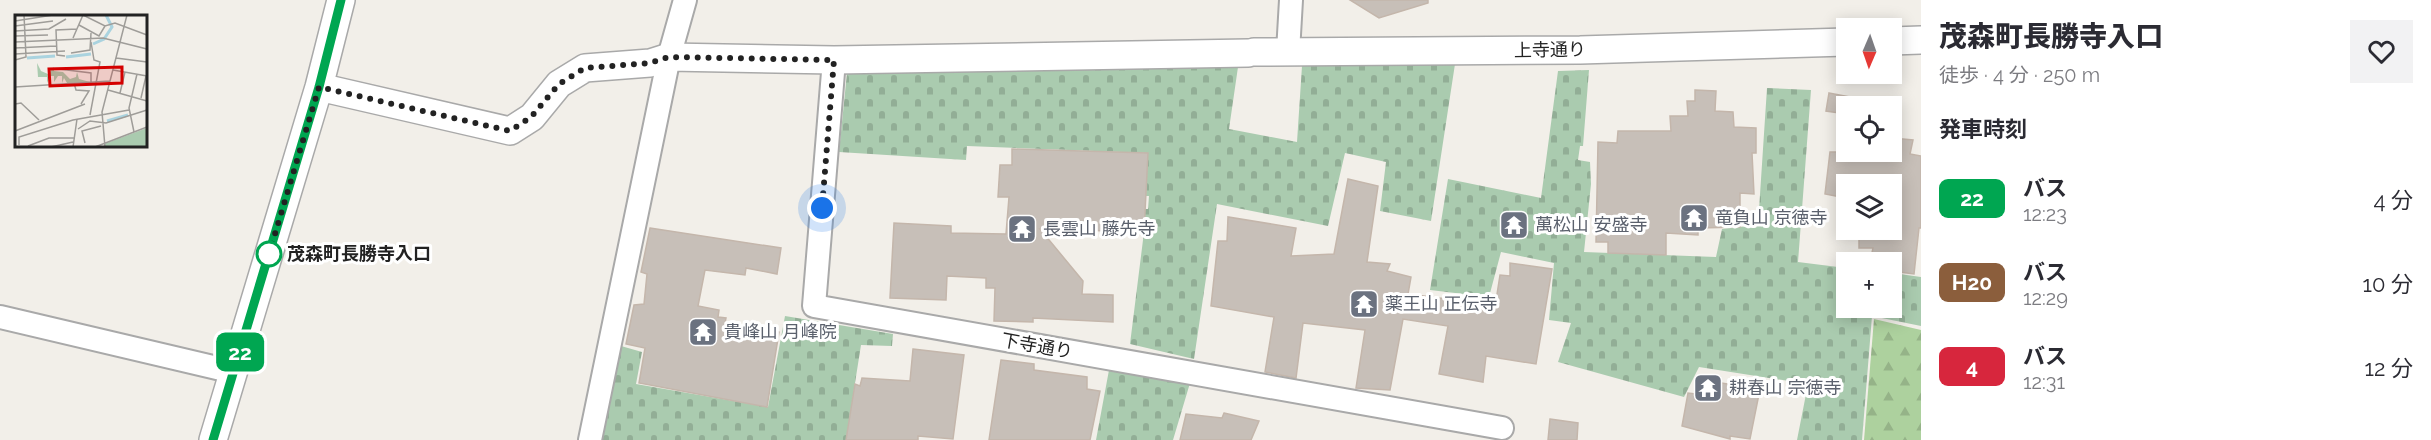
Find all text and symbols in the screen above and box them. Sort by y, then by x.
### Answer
inset map [15,15,147,147]
north arrow [1836,18,1902,84]
map controls [1836,18,1902,318]
text: 茂森町長勝寺入口 [1939,20,2163,53]
button: heart [2350,20,2413,83]
street label: 上寺通り [1514,38,1586,61]
text: 徒歩 · 4 分 · 250 m [1939,63,2100,87]
button: locate [1836,96,1902,162]
text: 発車時刻 [1939,116,2027,142]
button: layers [1836,174,1902,240]
text: バス [2023,175,2067,201]
text: 22 [1960,186,1984,211]
text: 4 分 [2373,187,2413,213]
your location [807,193,837,223]
temple icon: 竜負山 京徳寺 [1678,202,1710,234]
text: 12:23 [2023,202,2067,226]
place label: 竜負山 京徳寺 [1715,207,1828,228]
temple icon: 萬松山 安盛寺 [1498,209,1530,241]
temple icon: 長雲山 藤先寺 [1006,213,1038,245]
place label: 萬松山 安盛寺 [1535,214,1648,235]
place label: 長雲山 藤先寺 [1043,218,1156,239]
marker: 茂森町長勝寺入口 [256,241,282,267]
place label: 茂森町長勝寺入口 [287,243,431,264]
button: + [1836,252,1902,318]
text: バス [2023,259,2067,285]
text: H20 [1952,270,1992,295]
text: 10 分 [2363,271,2413,297]
text: 12:29 [2023,286,2068,310]
temple icon: 薬王山 正伝寺 [1348,288,1380,320]
place label: 薬王山 正伝寺 [1385,293,1498,314]
temple icon: 貴峰山 月峰院 [687,316,719,348]
place label: 貴峰山 月峰院 [724,321,837,342]
street label: 下寺通り [1000,329,1074,362]
line badge: 22 [213,332,267,372]
text: 22 [228,340,252,365]
text: バス [2023,343,2067,369]
text: 4 [1966,354,1978,379]
text: 12 分 [2365,355,2413,381]
text: 12:31 [2023,370,2065,394]
temple icon: 耕春山 宗徳寺 [1692,372,1724,404]
place label: 耕春山 宗徳寺 [1729,377,1842,398]

